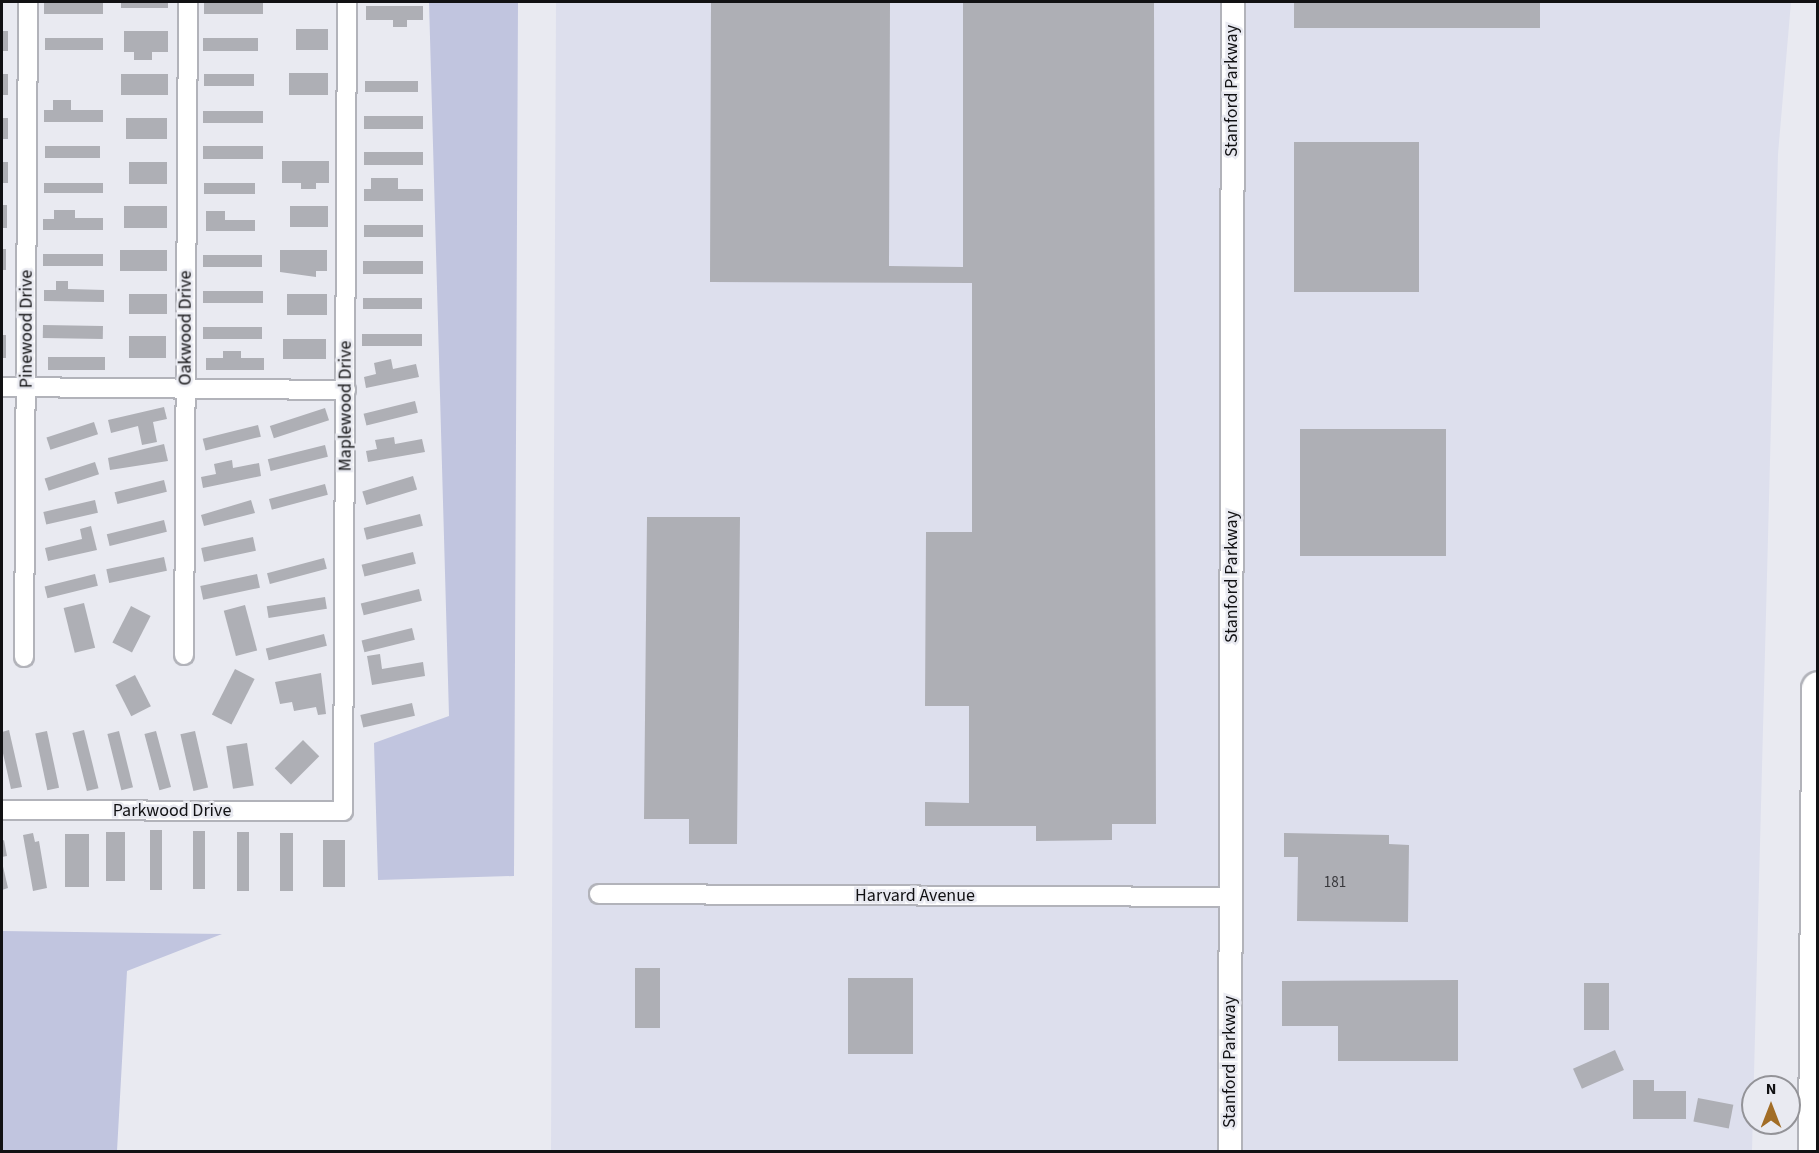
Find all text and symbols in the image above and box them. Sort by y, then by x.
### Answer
street label: Stanford Parkway [1221,25,1243,157]
street label: Pinewood Drive [16,270,38,388]
street label: Oakwood Drive [175,271,197,385]
street label: Maplewood Drive [335,341,357,471]
street label: Stanford Parkway [1221,511,1243,643]
street label: Parkwood Drive [113,800,231,822]
house number: 181 [1324,874,1346,892]
street label: Harvard Avenue [855,885,975,907]
street label: Stanford Parkway [1219,996,1241,1128]
north arrow [1741,1075,1801,1135]
text: N [1766,1078,1776,1100]

